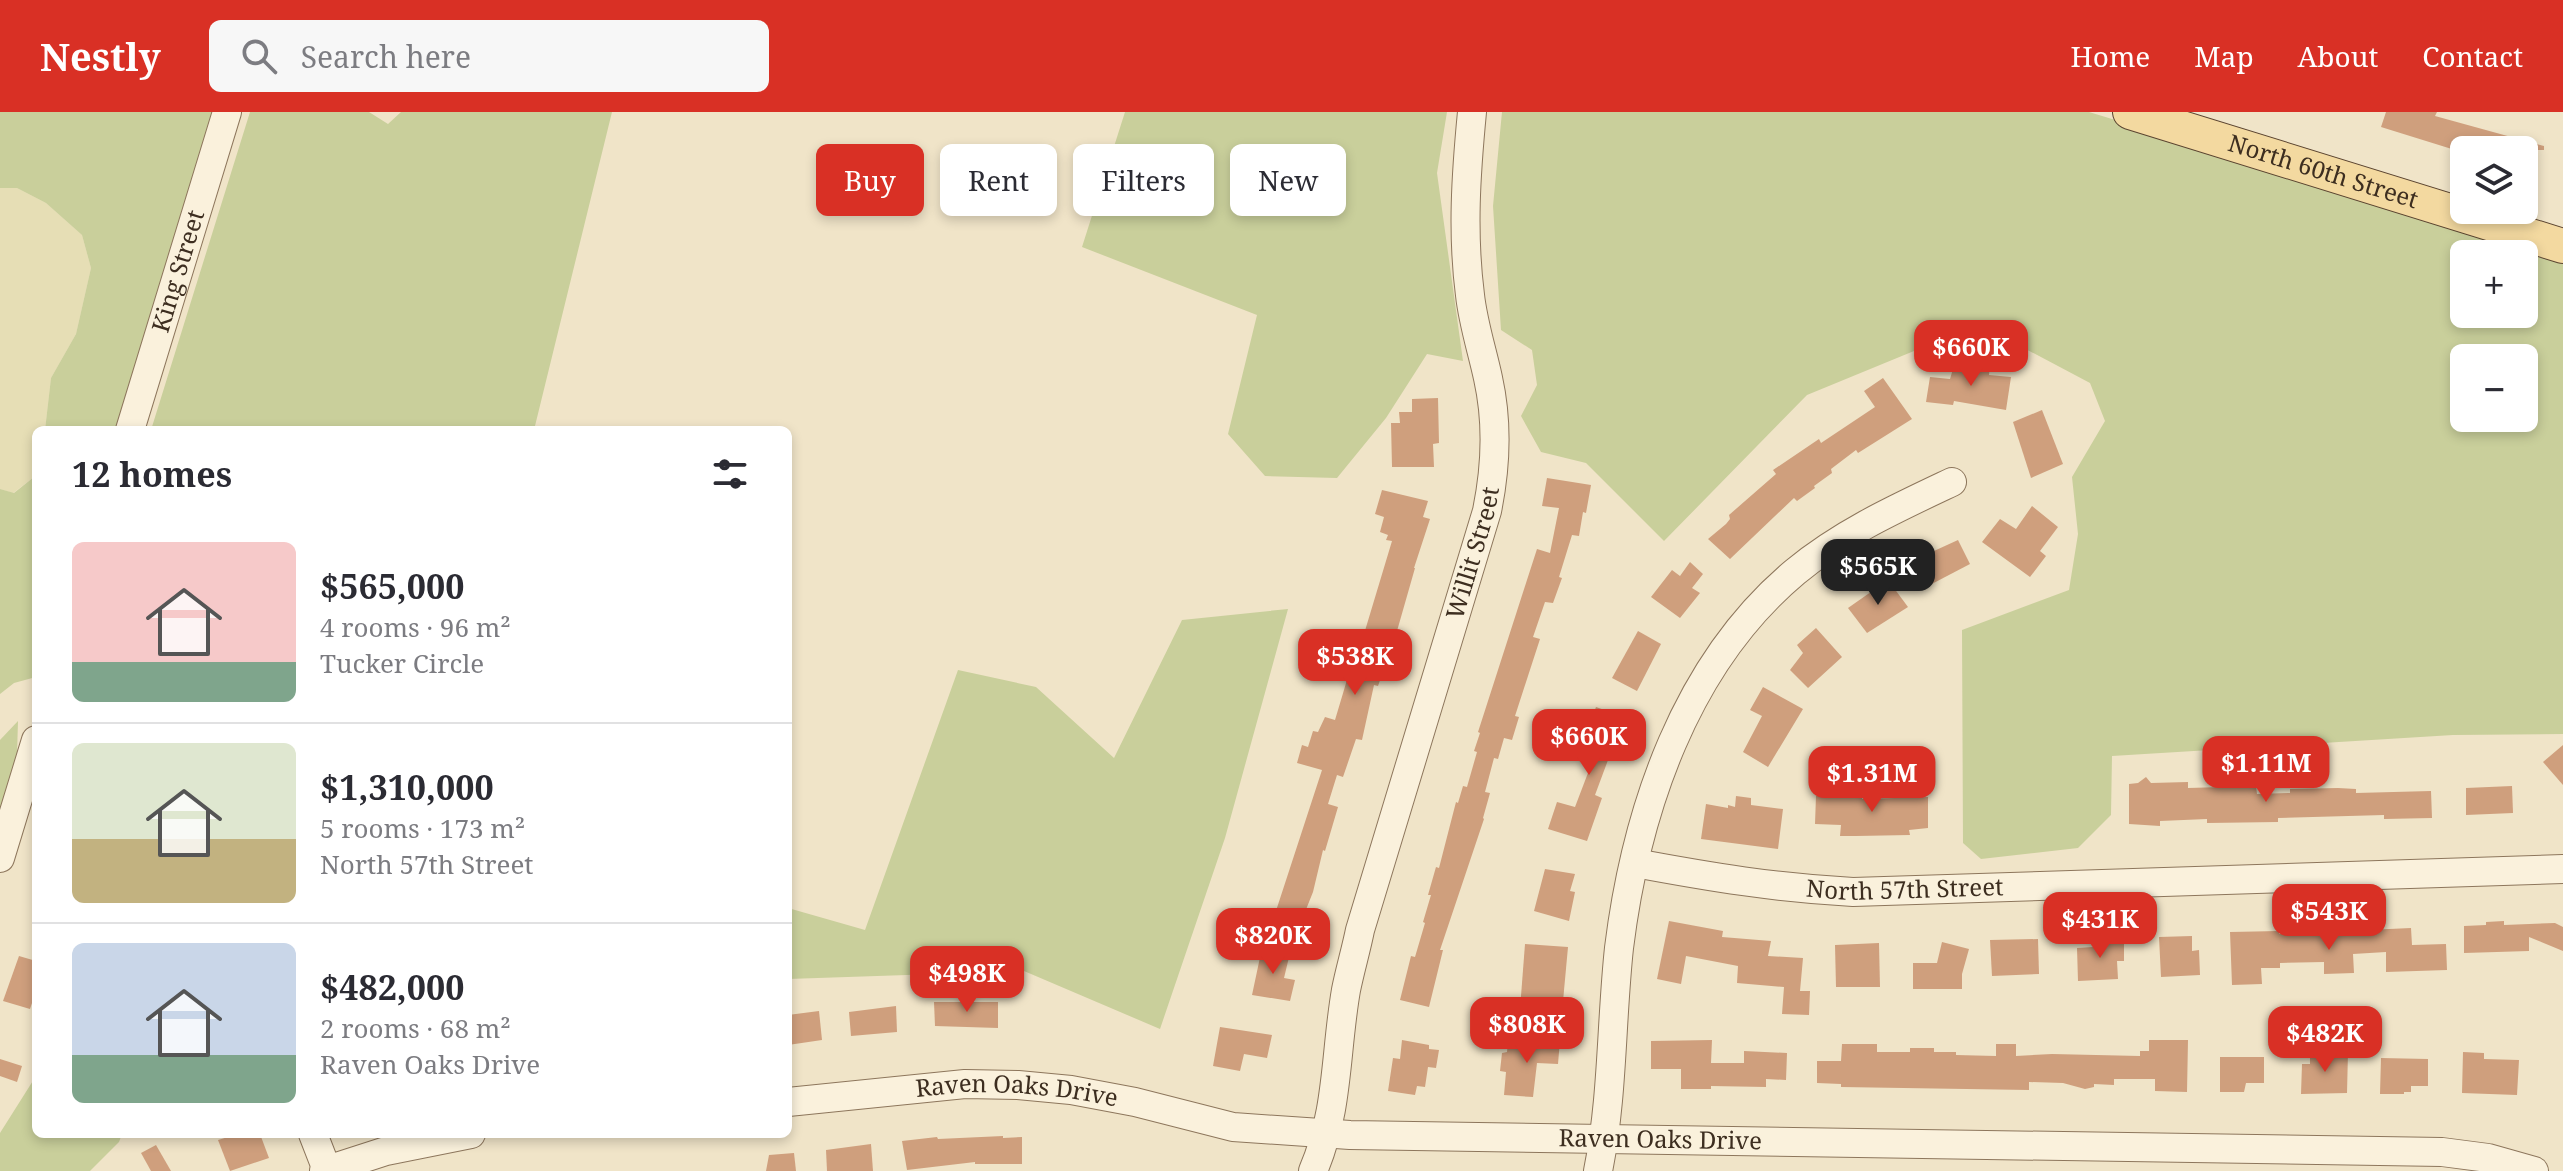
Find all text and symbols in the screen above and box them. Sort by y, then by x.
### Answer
search box [209,20,769,92]
text: Nestly [40,30,161,82]
icon: search [237,34,281,78]
text: Search here [301,36,471,77]
text: Home [2071,37,2150,75]
text: Map [2194,37,2254,75]
text: About [2298,37,2378,75]
text: Contact [2422,37,2523,75]
street label: North 60th Street [2224,125,2422,215]
map controls [2450,136,2538,432]
button: layers [2450,136,2538,224]
chip: Buy [816,144,924,216]
chip: Rent [940,144,1057,216]
chip: Filters [1073,144,1214,216]
chip: New [1230,144,1346,216]
street label: King Street [143,206,211,336]
button: + [2450,240,2538,328]
pin: $660K [1915,320,2027,388]
text: $660K [1932,328,2010,364]
button: − [2450,344,2538,432]
text: 12 homes [72,451,232,497]
icon: filters [708,452,752,496]
street label: Willit Street [1437,484,1506,623]
pin: $565K [1822,539,1934,607]
text: $565K [1839,547,1917,583]
text: $565,000 [320,563,464,609]
icon: home [136,574,232,670]
text: 4 rooms · 96 m² [320,609,511,645]
pin: $538K [1299,629,1411,697]
text: $538K [1316,637,1394,673]
text: Tucker Circle [320,645,484,681]
pin: $660K [1533,709,1645,777]
text: $660K [1550,717,1628,753]
pin: $1.11M [2201,736,2331,804]
text: $1.11M [2220,744,2312,780]
pin: $1.31M [1807,746,1937,814]
text: $1.31M [1826,754,1918,790]
text: $1,310,000 [320,764,494,810]
icon: home [136,775,232,871]
text: 5 rooms · 173 m² [320,810,525,846]
text: North 57th Street [320,846,534,882]
street label: North 57th Street [1805,869,2004,907]
pin: $543K [2273,884,2385,952]
pin: $431K [2044,892,2156,960]
text: $543K [2290,892,2368,928]
text: $431K [2061,900,2139,936]
pin: $820K [1217,908,1329,976]
text: $820K [1234,916,1312,952]
pin: $498K [911,946,1023,1014]
text: $498K [928,954,1006,990]
text: $482,000 [320,964,464,1010]
icon: home [136,975,232,1071]
pin: $808K [1471,997,1583,1065]
text: $808K [1488,1005,1566,1041]
pin: $482K [2269,1006,2381,1074]
text: 2 rooms · 68 m² [320,1010,511,1046]
text: $482K [2286,1014,2364,1050]
text: Raven Oaks Drive [320,1046,540,1082]
street label: Raven Oaks Drive [914,1065,1121,1114]
street label: Raven Oaks Drive [1558,1120,1762,1156]

